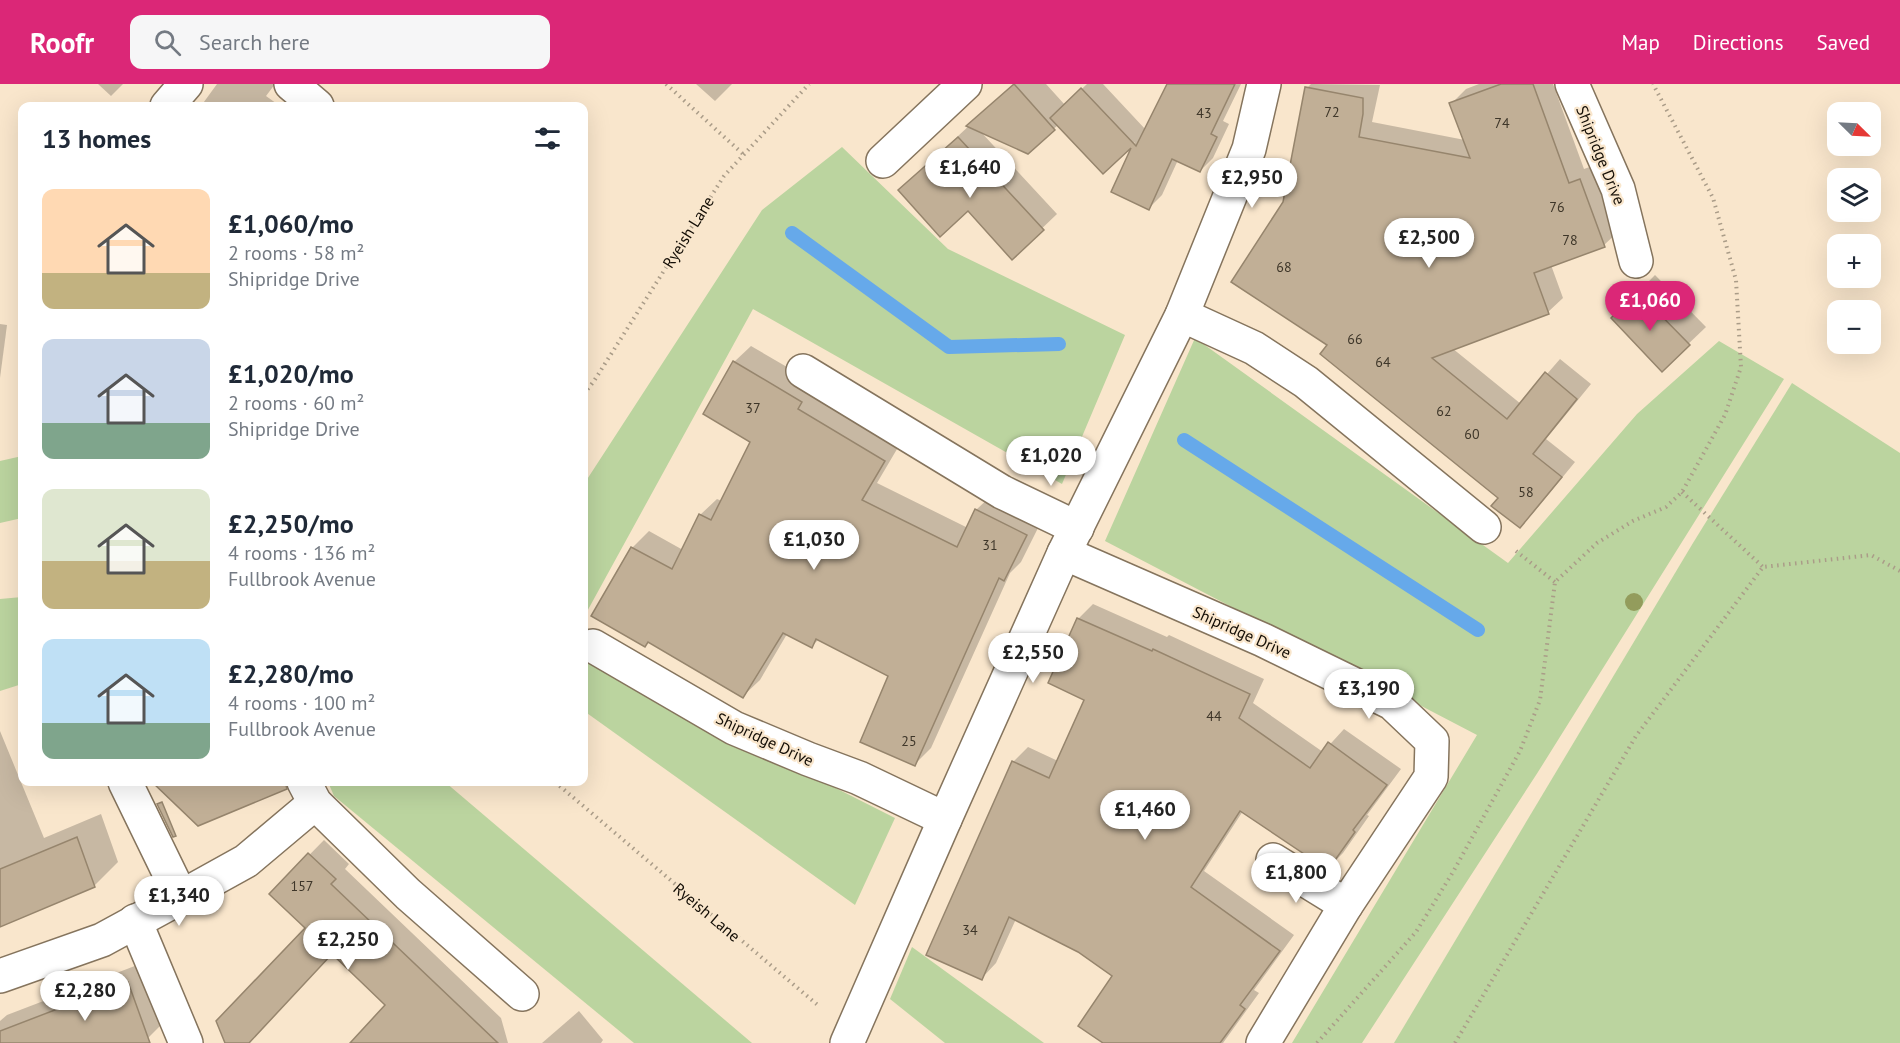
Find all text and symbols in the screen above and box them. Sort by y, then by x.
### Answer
search box [130,15,550,69]
text: Roofr [30,24,94,61]
icon: search [151,26,184,59]
text: Search here [199,28,310,56]
text: Map [1621,29,1660,56]
text: Directions [1693,29,1784,56]
text: Saved [1817,29,1870,56]
street label: Shipridge Drive [1572,102,1630,208]
north arrow [1827,102,1881,156]
map controls [1827,102,1881,354]
house number: 72 [1324,103,1340,121]
house number: 43 [1196,104,1212,122]
house number: 74 [1494,114,1510,132]
text: 13 homes [42,122,151,155]
icon: filters [531,122,564,155]
pin: £1,640 [921,148,1019,199]
text: £1,640 [939,154,1001,180]
pin: £2,950 [1203,158,1301,209]
text: £2,950 [1221,164,1283,190]
button: layers [1827,168,1881,222]
street label: Ryeish Lane [658,192,718,272]
house number: 76 [1549,198,1565,216]
text: £1,060/mo [228,207,354,240]
icon: home [90,213,162,285]
pin: £2,500 [1380,218,1478,269]
text: £2,500 [1398,224,1460,250]
house number: 78 [1562,231,1578,249]
button: + [1827,234,1881,288]
text: 2 rooms · 58 m² [228,240,364,266]
house number: 68 [1276,258,1292,276]
text: Shipridge Drive [228,266,360,292]
pin: £1,060 [1601,281,1699,332]
text: £1,060 [1619,287,1681,313]
button: − [1827,300,1881,354]
house number: 66 [1347,330,1363,348]
house number: 64 [1375,353,1391,371]
text: £1,020/mo [228,357,354,390]
icon: home [90,363,162,435]
text: 2 rooms · 60 m² [228,390,364,416]
house number: 37 [745,399,761,417]
house number: 62 [1436,402,1452,420]
text: Shipridge Drive [228,416,360,442]
house number: 60 [1464,425,1480,443]
pin: £1,020 [1002,436,1100,487]
text: £1,020 [1020,442,1082,468]
house number: 58 [1518,483,1534,501]
text: £2,250/mo [228,507,354,540]
icon: home [90,513,162,585]
pin: £1,030 [765,520,863,571]
text: £1,030 [783,526,845,552]
house number: 31 [982,536,998,554]
text: 4 rooms · 136 m² [228,540,375,566]
text: Fullbrook Avenue [228,566,376,592]
street label: Shipridge Drive [1190,601,1294,663]
pin: £2,550 [984,633,1082,684]
text: £2,550 [1002,639,1064,665]
text: £2,280/mo [228,657,354,690]
icon: home [90,663,162,735]
pin: £3,190 [1320,669,1418,720]
text: £3,190 [1338,675,1400,701]
text: 4 rooms · 100 m² [228,690,375,716]
house number: 44 [1206,707,1222,725]
street label: Shipridge Drive [713,708,817,770]
text: Fullbrook Avenue [228,716,376,742]
house number: 25 [901,732,917,750]
pin: £1,460 [1096,790,1194,841]
text: £1,460 [1114,796,1176,822]
pin: £1,800 [1247,853,1345,904]
text: £1,800 [1265,859,1327,885]
pin: £1,340 [130,876,228,927]
house number: 157 [291,877,313,895]
street label: Ryeish Lane [669,878,745,946]
text: £1,340 [148,882,210,908]
pin: £2,250 [299,920,397,971]
house number: 34 [962,921,978,939]
text: £2,250 [317,926,379,952]
pin: £2,280 [36,971,134,1022]
text: £2,280 [54,977,116,1003]

